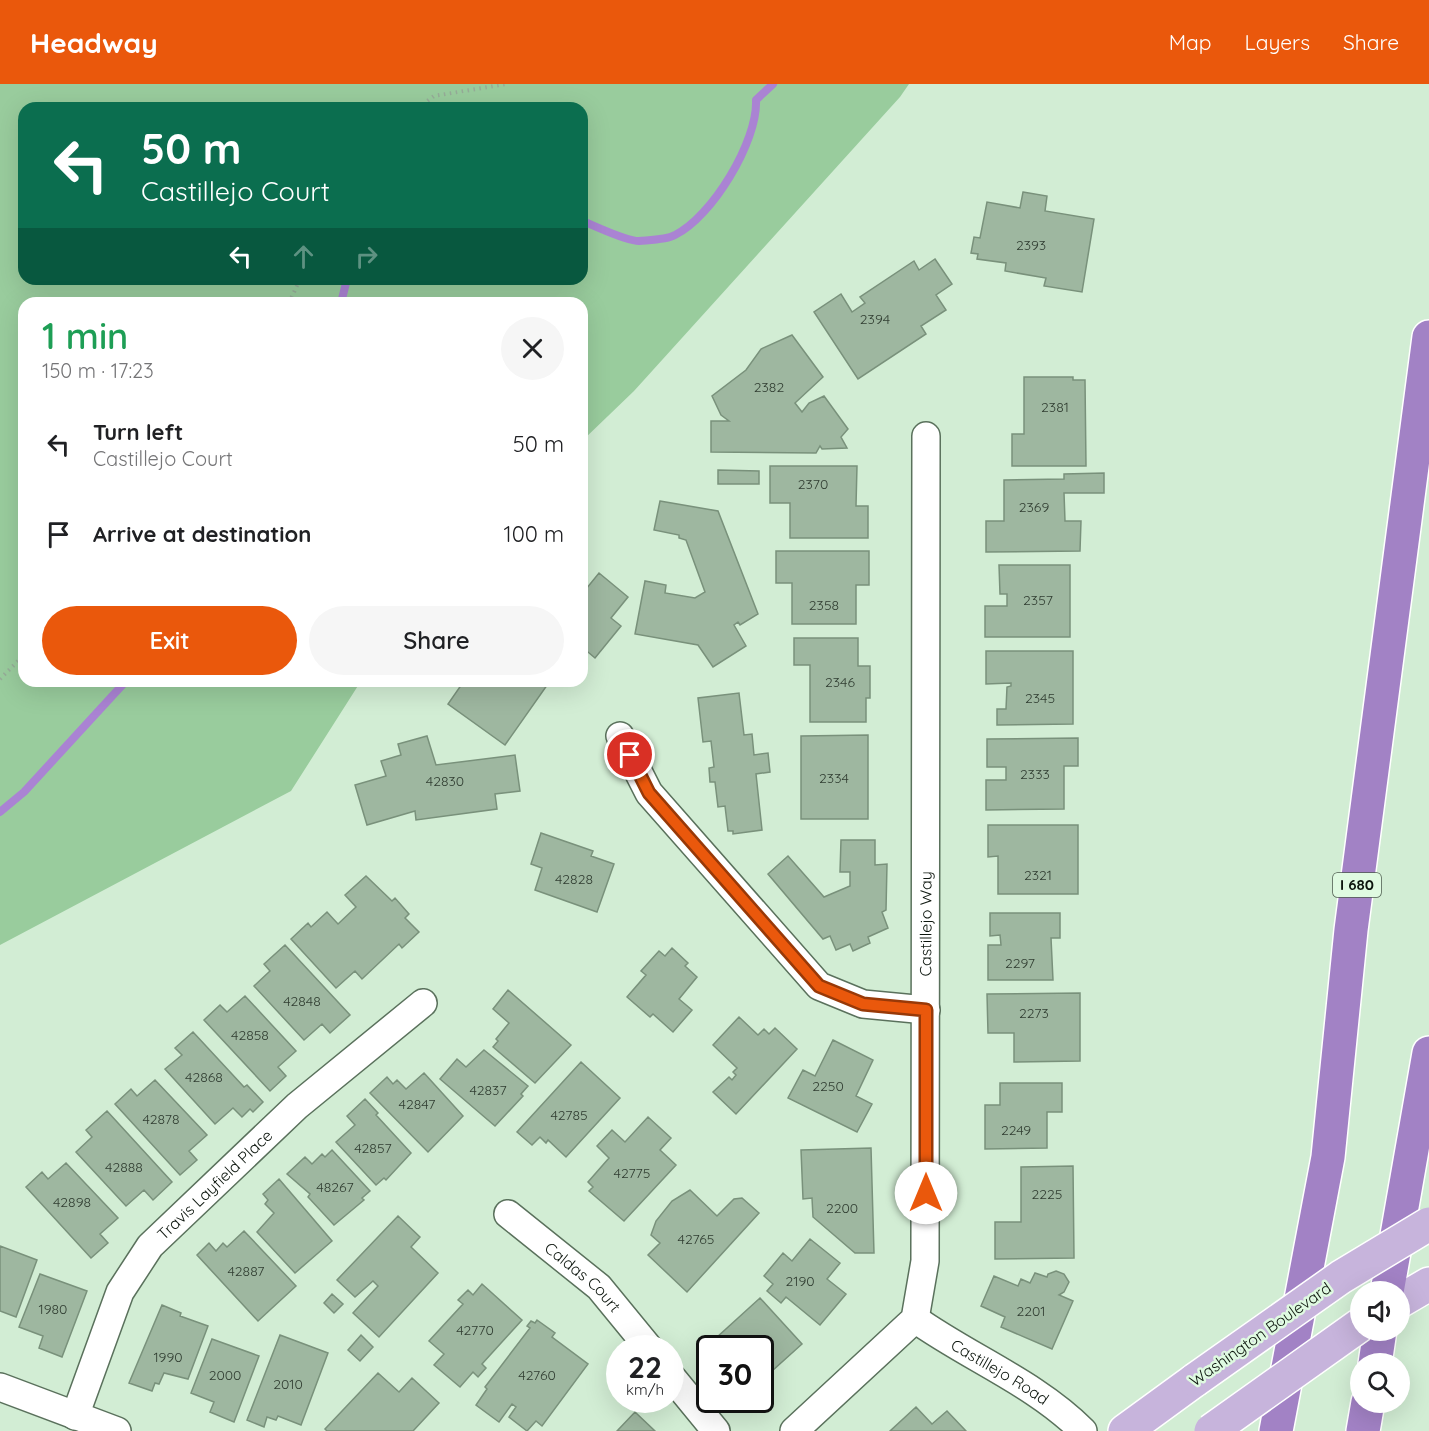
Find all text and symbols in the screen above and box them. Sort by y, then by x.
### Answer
text: Headway [30,25,158,60]
text: Map [1169,29,1212,55]
text: Layers [1245,29,1310,55]
text: Share [1343,29,1399,55]
text: 50 m [141,122,241,175]
icon: left [42,126,120,204]
text: Castillejo Court [141,174,330,208]
house number: 2393 [1016,236,1046,254]
icon: left [224,240,257,273]
icon: ahead [287,240,320,273]
icon: right [350,240,383,273]
house number: 2394 [860,310,890,328]
text: 1 min [42,313,128,358]
button: close [501,317,564,380]
text: 150 m · 17:23 [42,358,154,383]
house number: 2382 [754,378,784,396]
house number: 2381 [1041,398,1069,416]
text: Turn left [93,418,183,446]
icon: left [42,428,75,461]
text: 50 m [513,430,564,458]
text: Castillejo Court [93,446,233,471]
house number: 2370 [798,475,828,493]
house number: 2369 [1019,498,1049,516]
icon: arrive [42,518,75,551]
text: Arrive at destination [93,520,311,548]
text: 100 m [504,520,564,548]
house number: 2357 [1023,591,1053,609]
house number: 2358 [809,596,839,614]
button: Exit [42,606,297,675]
button: Share [309,606,564,675]
house number: 2346 [825,673,855,691]
house number: 2345 [1025,689,1055,707]
pin [604,729,655,780]
icon: arrive [613,738,646,771]
house number: 2333 [1020,765,1050,783]
house number: 2334 [819,769,849,787]
house number: 42830 [426,772,464,790]
house number: 2321 [1024,866,1052,884]
house number: 42828 [555,870,593,888]
street label: Castillejo Way [915,871,935,976]
road number: I 680 [1333,873,1381,897]
house number: 2297 [1005,954,1035,972]
house number: 42848 [283,992,321,1010]
house number: 2273 [1019,1004,1049,1022]
house number: 42858 [231,1026,269,1044]
house number: 42868 [185,1068,223,1086]
house number: 2250 [812,1077,844,1095]
house number: 42837 [469,1081,507,1099]
house number: 42847 [399,1095,435,1113]
house number: 42785 [550,1106,588,1124]
house number: 42878 [142,1110,180,1128]
house number: 2249 [1001,1121,1031,1139]
street label: Travis Layfield Place [153,1125,276,1244]
house number: 42857 [354,1139,392,1157]
house number: 42888 [105,1158,143,1176]
position arrow [894,1161,958,1225]
house number: 42775 [614,1164,650,1182]
house number: 48267 [316,1178,354,1196]
house number: 2225 [1032,1185,1062,1203]
house number: 42898 [53,1193,91,1211]
house number: 2200 [826,1199,858,1217]
house number: 42765 [678,1230,714,1248]
street label: Caldas Court [541,1238,625,1316]
house number: 42887 [227,1262,265,1280]
house number: 2190 [785,1272,815,1290]
street label: Washington Boulevard [1185,1278,1335,1390]
map controls [1350,1281,1410,1413]
button: sound [1350,1281,1410,1341]
house number: 1980 [39,1300,67,1318]
house number: 2201 [1016,1302,1046,1320]
house number: 42770 [456,1321,494,1339]
street label: Castillejo Road [947,1334,1053,1409]
speed limit sign: 30 [696,1335,774,1413]
house number: 1990 [153,1348,183,1366]
text: 22 [628,1348,662,1386]
button: search [1350,1353,1410,1413]
house number: 2000 [209,1366,241,1384]
house number: 42760 [518,1366,556,1384]
house number: 2010 [273,1375,303,1393]
text: km/h [626,1380,664,1399]

